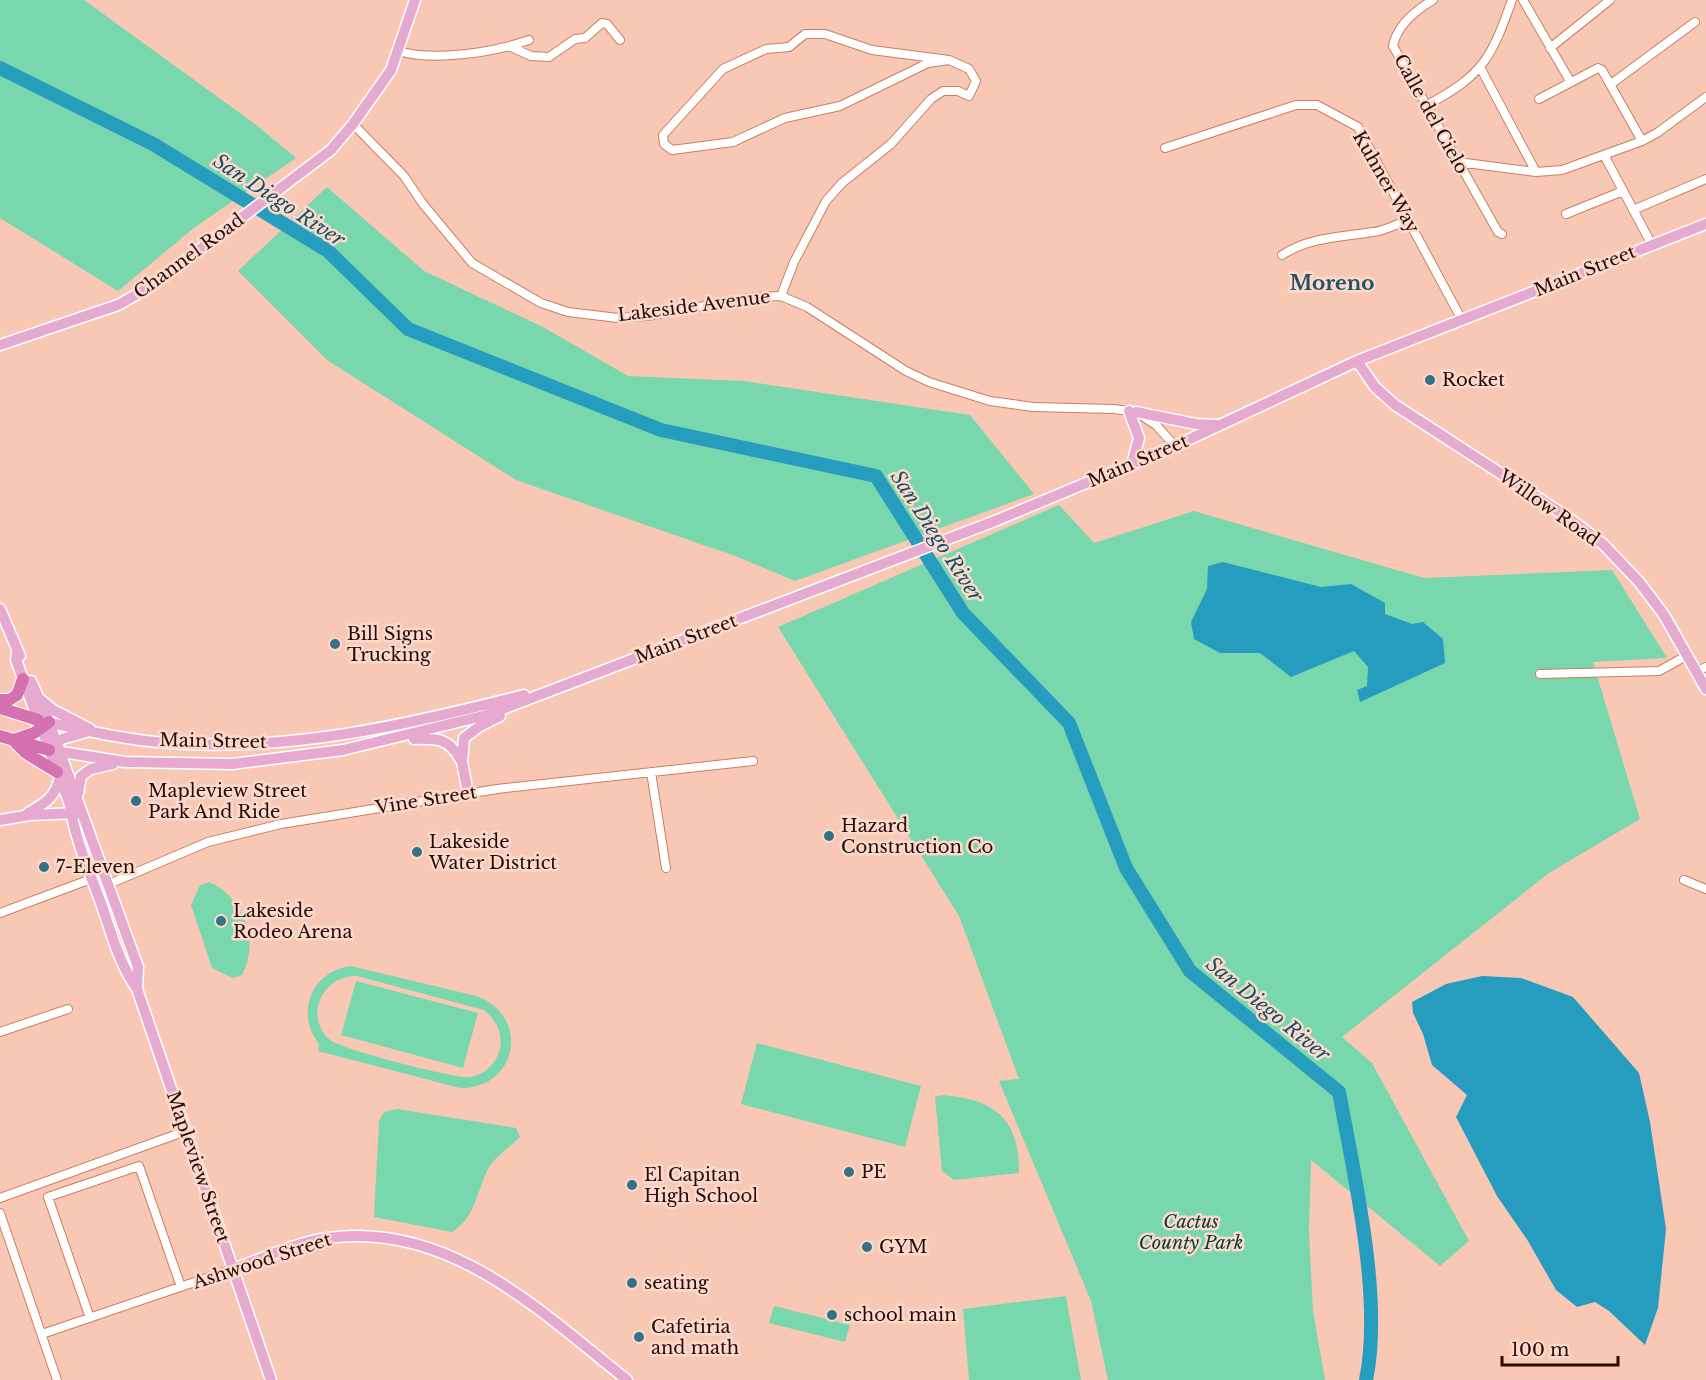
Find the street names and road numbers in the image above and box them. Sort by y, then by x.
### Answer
street label: Calle del Cielo [1389,50,1473,178]
street label: Kuhner Way [1348,127,1424,237]
street label: Channel Road [130,209,248,303]
street label: Main Street [1531,241,1639,301]
street label: Lakeside Avenue [616,286,772,326]
street label: Main Street [1084,430,1192,492]
street label: Willow Road [1493,465,1604,551]
street label: Main Street [632,609,740,669]
street label: Main Street [159,729,267,753]
street label: Vine Street [373,781,478,819]
street label: Mapleview Street [162,1088,234,1246]
street label: Ashwood Street [189,1228,334,1294]

